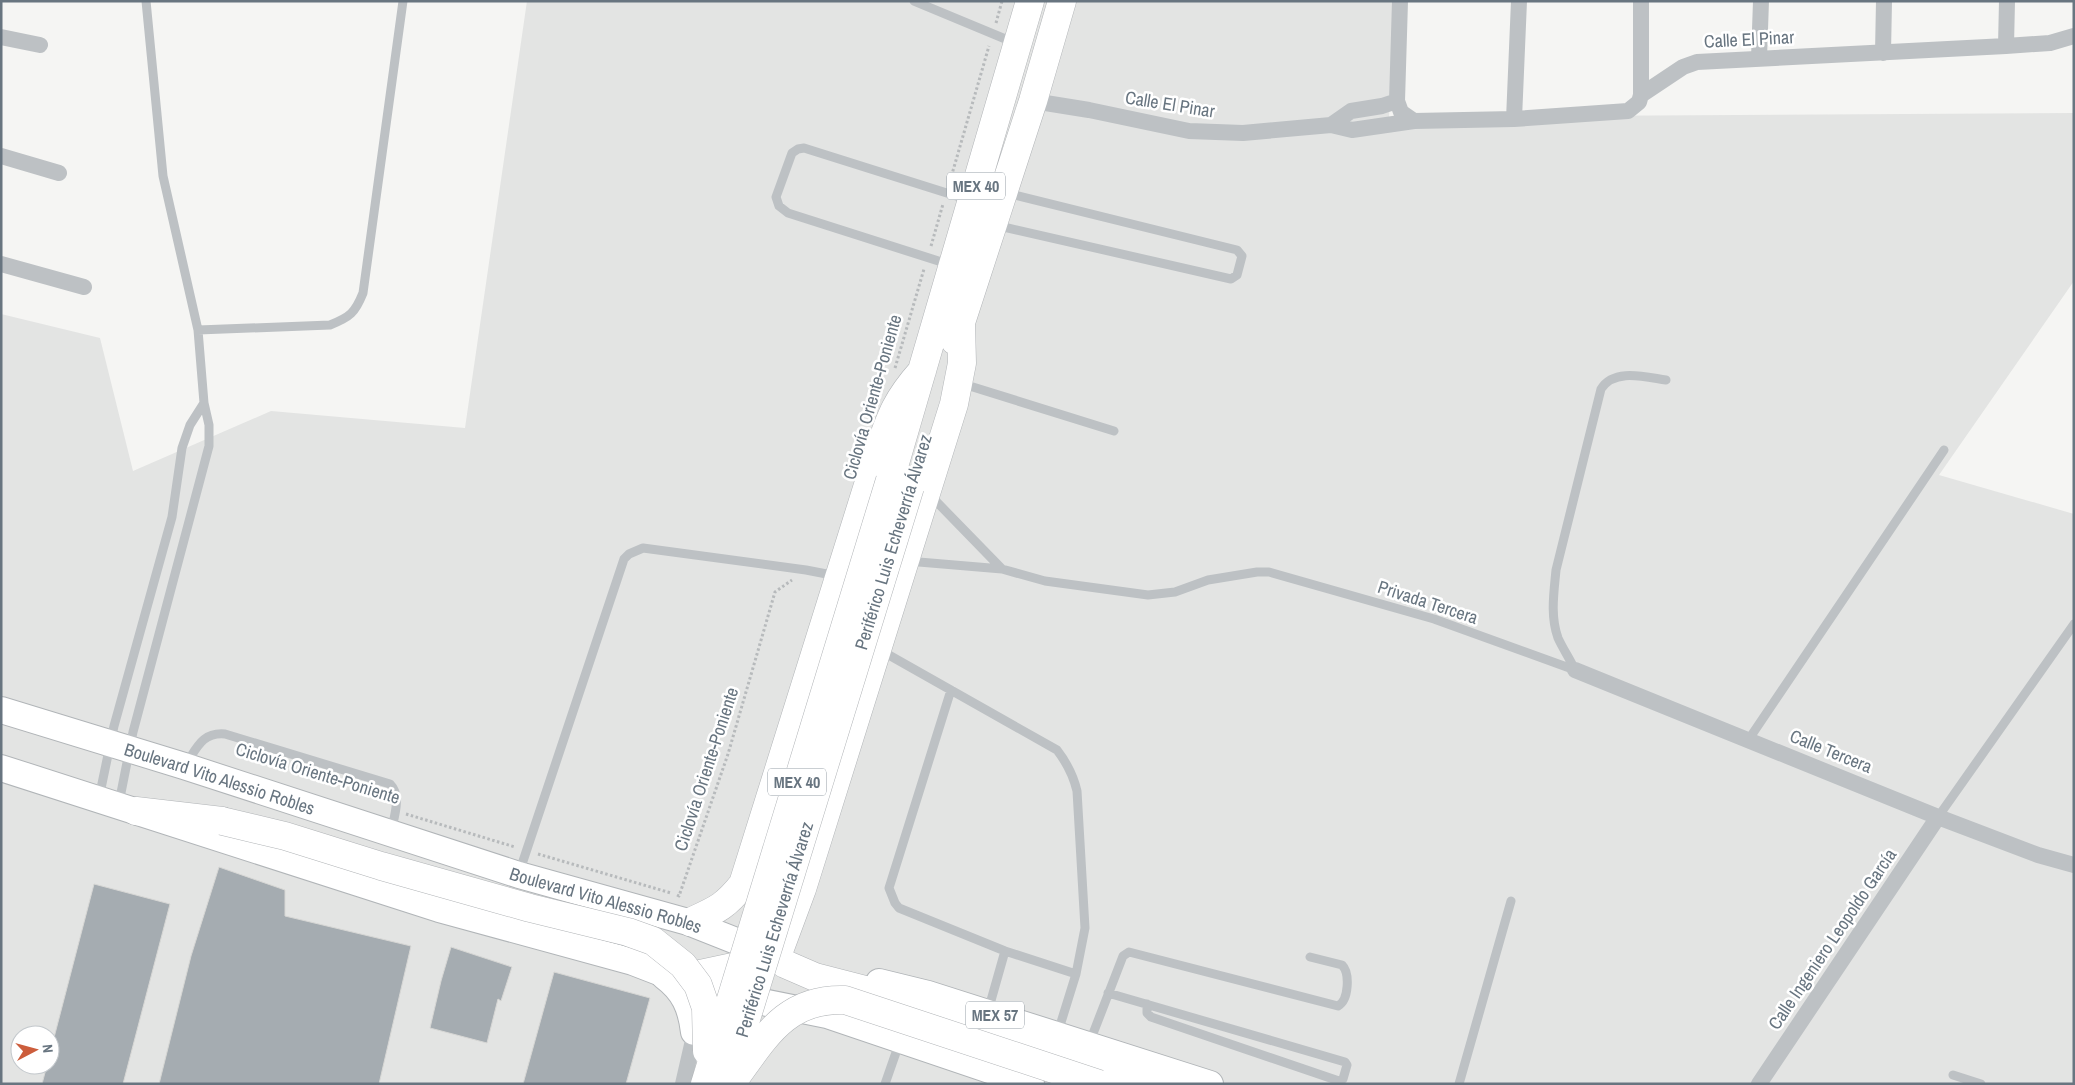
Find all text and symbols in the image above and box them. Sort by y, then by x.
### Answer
street label: Calle El Pinar [1703,24,1795,54]
street label: Calle El Pinar [1123,85,1217,123]
road number: MEX 40 [947,172,1005,200]
street label: Ciclovía Oriente-Poniente [836,312,908,482]
street label: Periférico Luis Echeverría Álvarez [848,431,938,653]
street label: Privada Tercera [1375,574,1481,630]
street label: Ciclovía Oriente-Poniente [668,684,744,854]
street label: Calle Tercera [1786,723,1876,779]
street label: Boulevard Vito Alessio Robles [121,736,318,820]
street label: Ciclovía Oriente-Poniente [233,736,403,810]
road number: MEX 40 [768,769,826,796]
street label: Periférico Luis Echeverría Álvarez [729,818,819,1040]
street label: Calle Ingeniero Leopoldo García [1762,844,1902,1034]
street label: Boulevard Vito Alessio Robles [507,860,706,939]
road number: MEX 57 [966,1002,1024,1028]
north arrow [10,1025,60,1075]
text: N [39,1044,57,1054]

